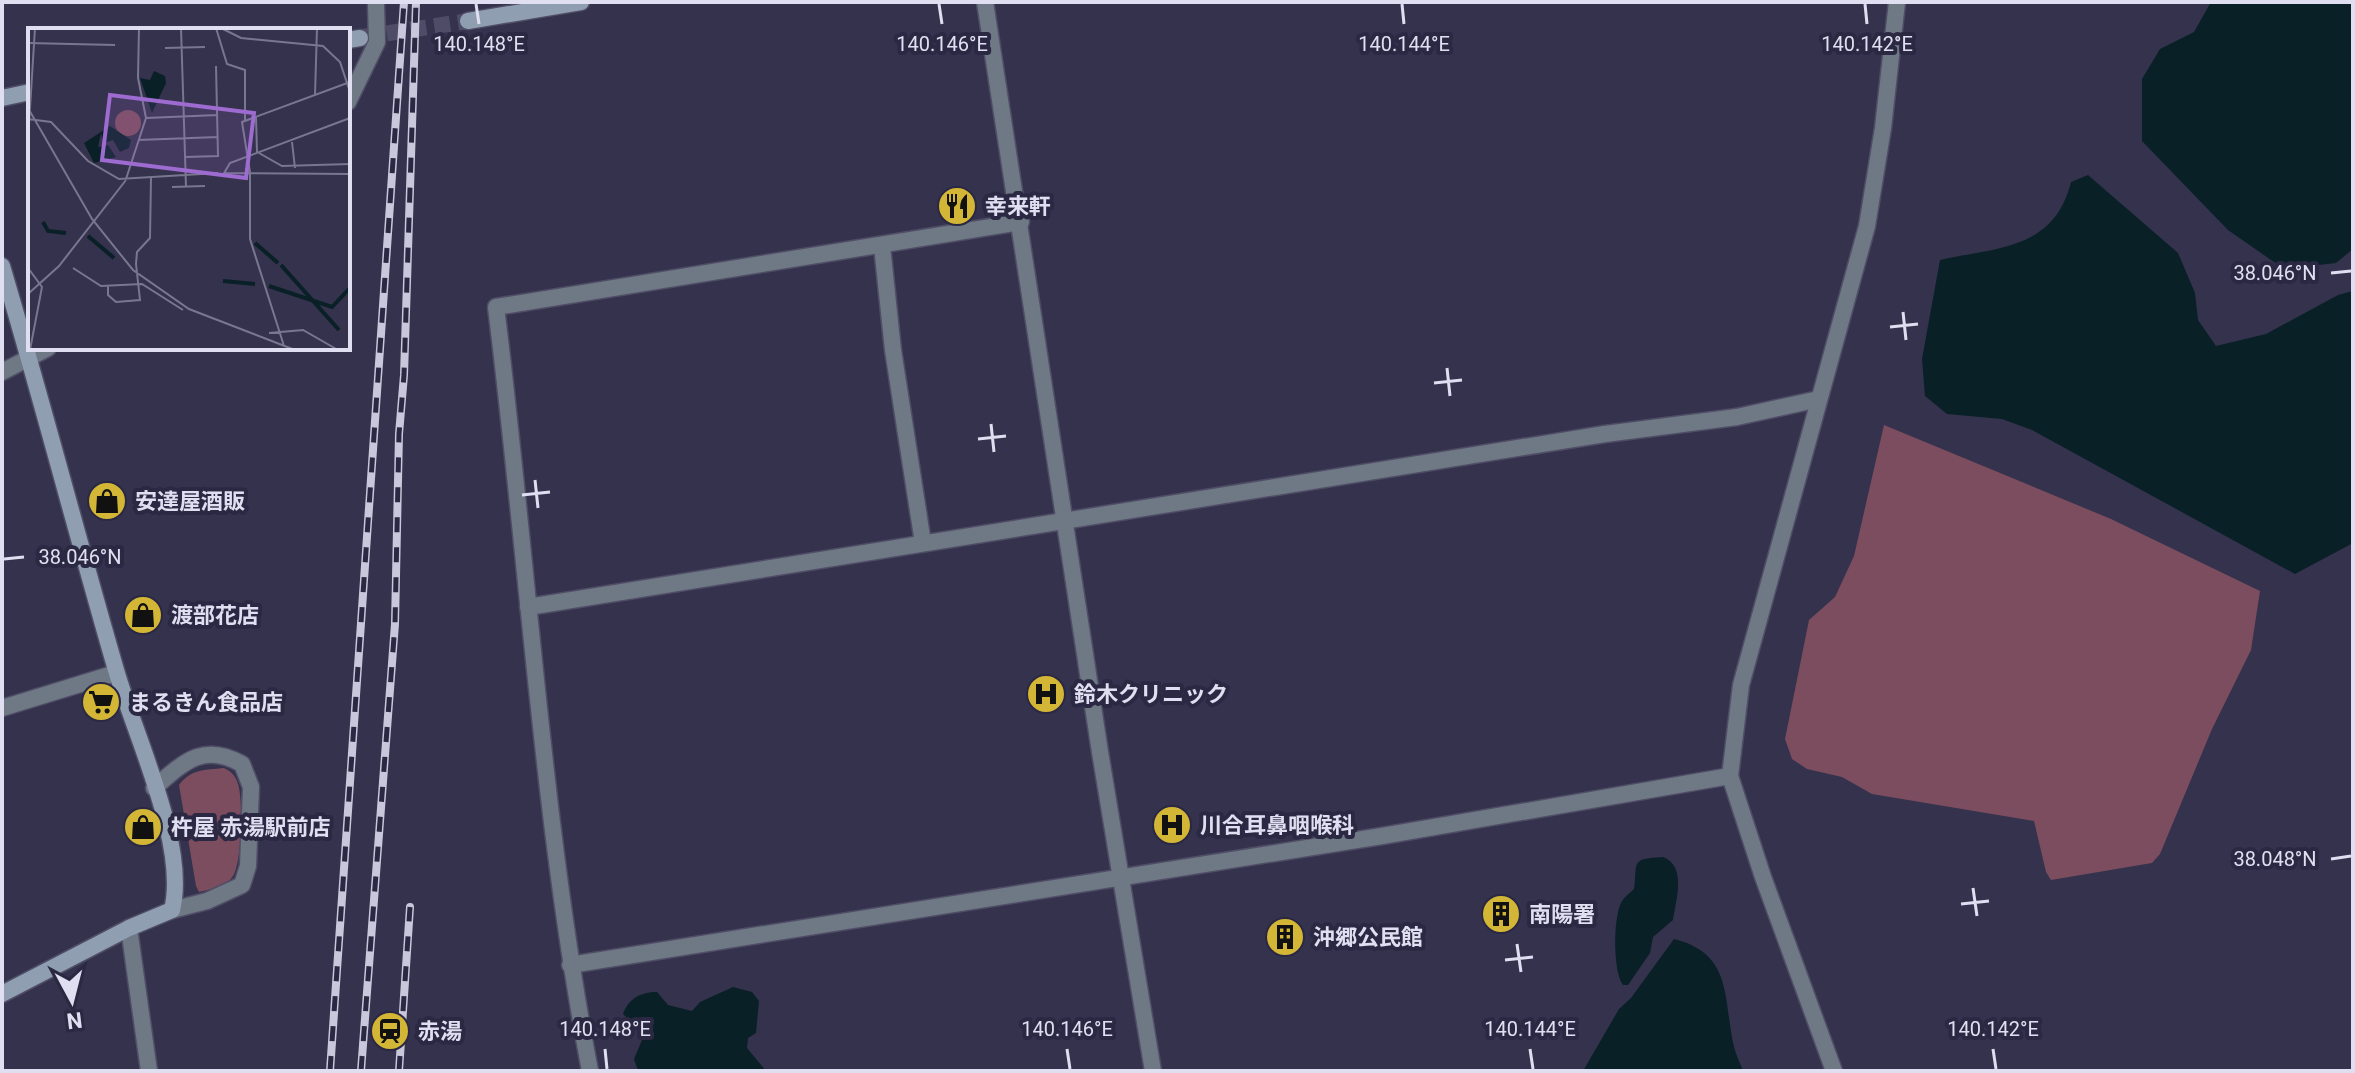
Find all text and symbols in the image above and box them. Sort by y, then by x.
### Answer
inset map [28,28,350,350]
text: 140.148°E [433,32,525,56]
text: 140.146°E [896,32,988,56]
text: 140.144°E [1358,32,1450,56]
text: 140.142°E [1821,32,1913,56]
restaurant icon: 幸来軒 [936,185,978,227]
place label: 幸来軒 [985,194,1051,219]
text: 38.046°N [2233,261,2317,285]
shop icon: 安達屋酒販 [86,480,128,522]
place label: 安達屋酒販 [135,489,245,514]
text: 38.046°N [38,545,122,569]
shop icon: 渡部花店 [122,594,164,636]
place label: 渡部花店 [171,603,259,628]
hospital icon: 鈴木クリニック [1025,673,1067,715]
supermarket icon: まるきん食品店 [80,681,122,723]
place label: 鈴木クリニック [1074,682,1228,707]
place label: まるきん食品店 [129,690,283,715]
hospital icon: 川合耳鼻咽喉科 [1151,804,1193,846]
shop icon: 杵屋 赤湯駅前店 [122,806,164,848]
place label: 川合耳鼻咽喉科 [1200,813,1354,838]
place label: 杵屋 赤湯駅前店 [171,815,330,840]
text: 38.048°N [2233,847,2317,871]
building icon: 南陽署 [1480,893,1522,935]
place label: 南陽署 [1529,902,1595,927]
building icon: 沖郷公民館 [1264,916,1306,958]
place label: 沖郷公民館 [1313,925,1423,950]
north arrow [32,961,112,1041]
text: N [65,1007,84,1034]
station icon: 赤湯 [369,1010,411,1052]
text: 140.148°E [559,1017,651,1041]
text: 140.146°E [1021,1017,1113,1041]
text: 140.144°E [1484,1017,1576,1041]
text: 140.142°E [1947,1017,2039,1041]
place label: 赤湯 [418,1019,462,1044]

